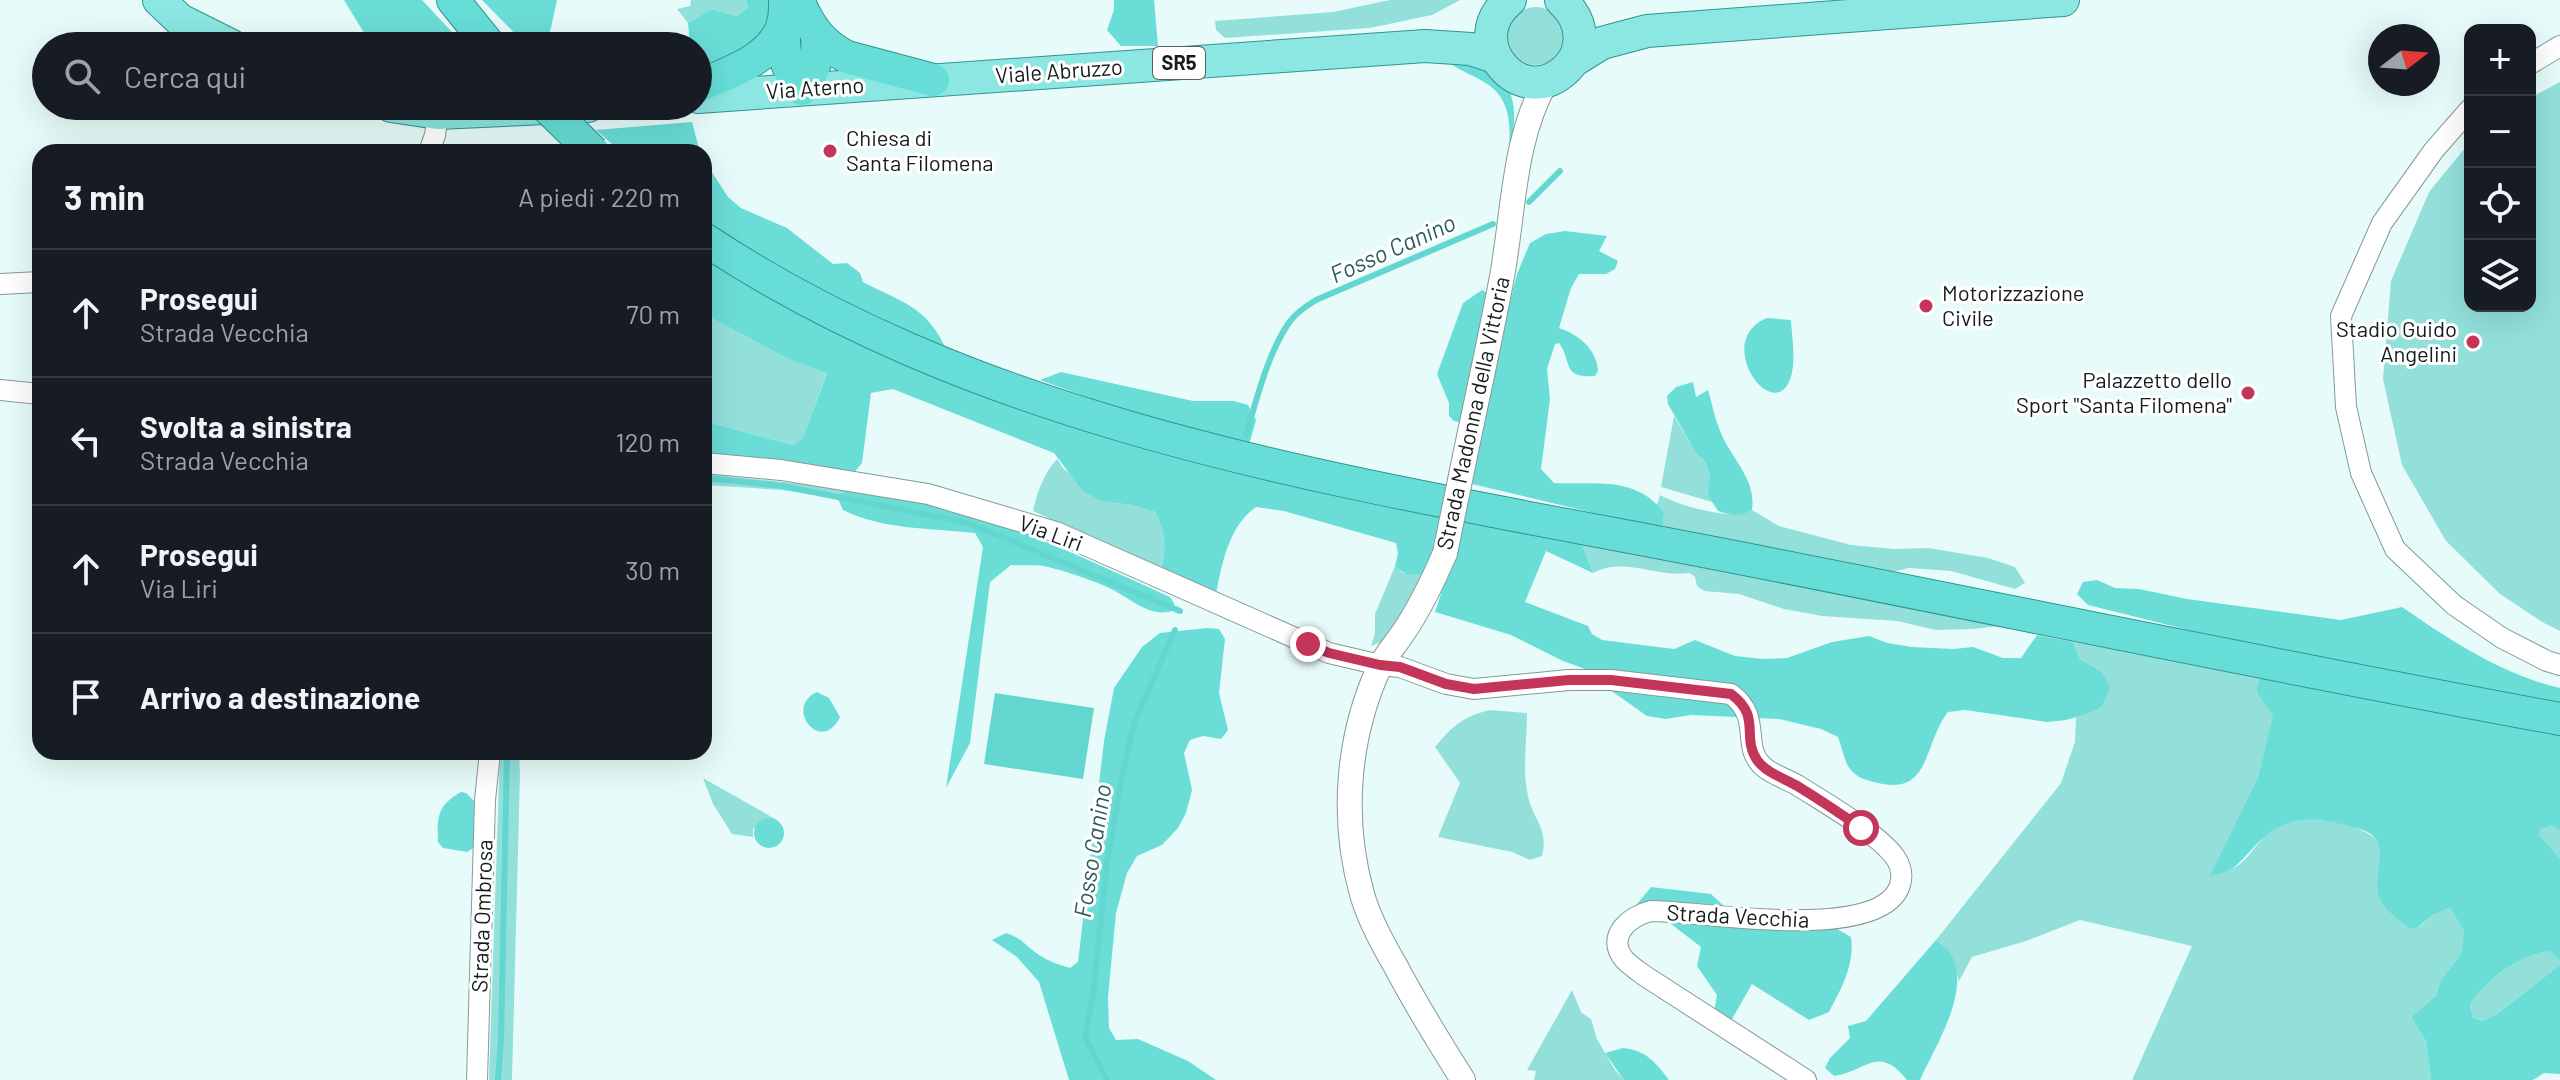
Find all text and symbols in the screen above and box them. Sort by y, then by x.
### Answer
north arrow [2368,24,2440,96]
map controls [2464,24,2536,312]
button: + [2464,24,2536,96]
search box [32,32,712,120]
road number: SR5 [1153,47,1205,79]
street label: Viale Abruzzo [994,53,1124,87]
icon: search [60,54,104,98]
text: Cerca qui [124,58,246,94]
street label: Via Aterno [765,71,865,103]
button: − [2464,96,2536,168]
place label: Chiesa di Santa Filomena [846,124,994,175]
marker: Chiesa di Santa Filomena [821,142,839,160]
button: locate [2464,168,2536,240]
text: 3 min [64,176,145,217]
text: A piedi · 220 m [518,181,680,212]
water label: Fosso Canino [1325,207,1460,288]
button: layers [2464,240,2536,312]
street label: Strada Madonna della Vittoria [1430,274,1514,552]
place label: Motorizzazione Civile [1942,279,2085,330]
text: Prosegui [140,280,258,316]
icon: ahead [64,291,108,335]
marker: Motorizzazione Civile [1917,297,1935,315]
text: 70 m [626,298,680,329]
place label: Stadio Guido Angelini [2336,315,2457,366]
text: Strada Vecchia [140,316,309,347]
marker: Stadio Guido Angelini [2464,333,2482,351]
place label: Palazzetto dello Sport "Santa Filomena" [2016,366,2232,417]
marker: Palazzetto dello Sport "Santa Filomena" [2239,384,2257,402]
text: Svolta a sinistra [140,408,352,444]
icon: left [64,419,108,463]
text: 120 m [616,426,680,457]
text: Strada Vecchia [140,444,309,475]
street label: Via Liri [1016,509,1087,556]
text: Prosegui [140,536,258,572]
icon: ahead [64,547,108,591]
text: 30 m [625,554,680,585]
text: Via Liri [140,572,218,603]
route end [1290,626,1326,662]
icon: arrive [64,675,108,719]
text: Arrivo a destinazione [140,679,420,715]
water label: Fosso Canino [1067,782,1116,919]
route start [1843,810,1879,846]
street label: Strada Ombrosa [465,839,497,993]
street label: Strada Vecchia [1666,898,1810,932]

